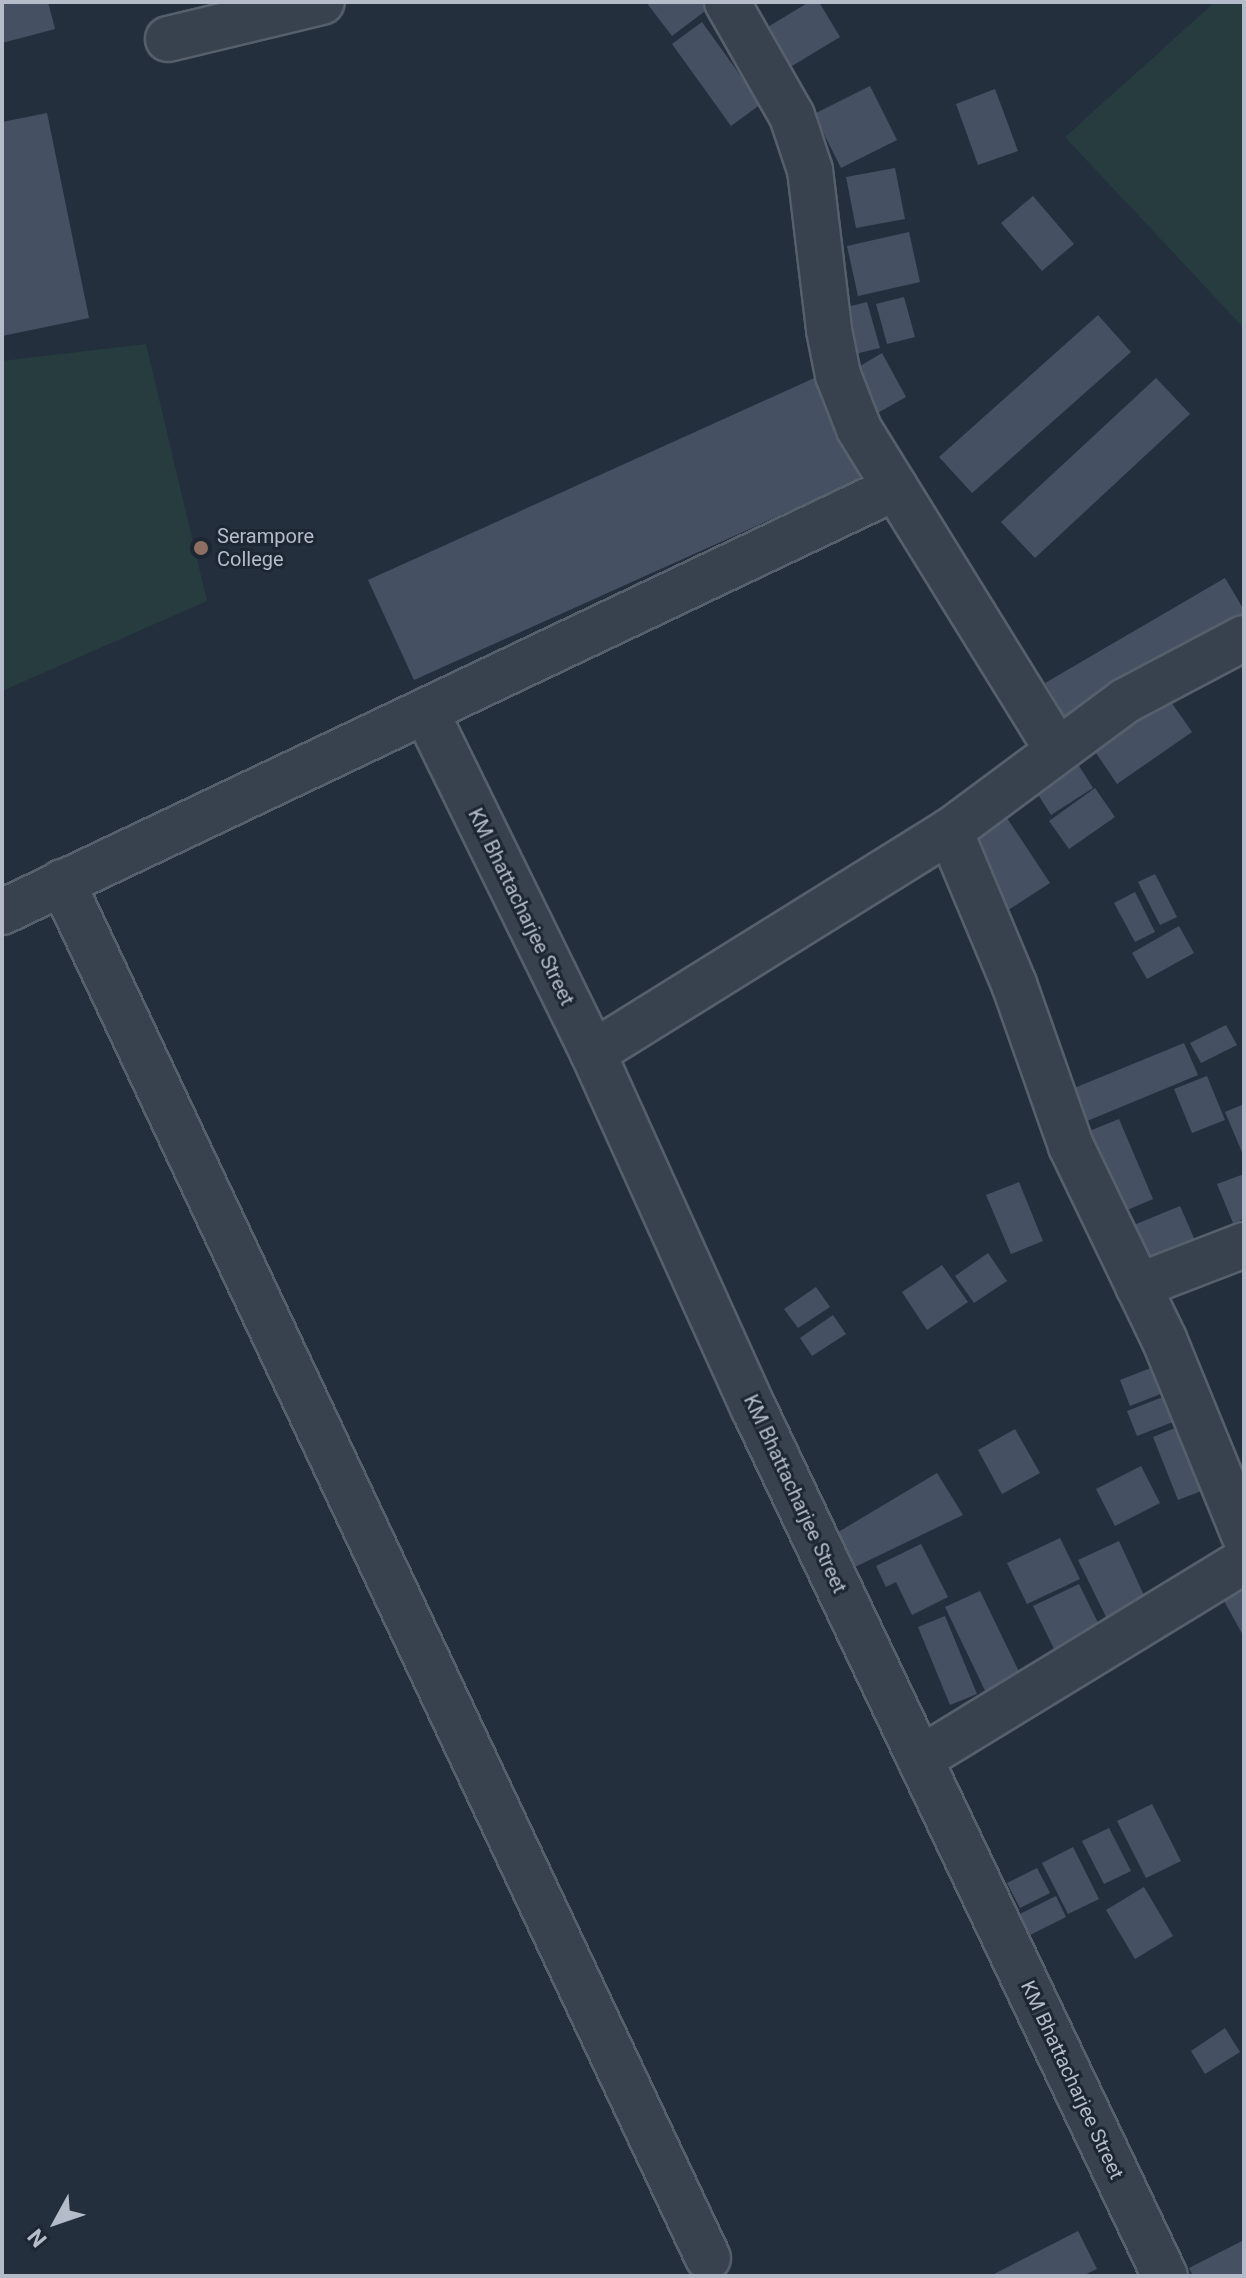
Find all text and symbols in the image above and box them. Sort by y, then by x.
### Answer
place label: Serampore College [217,524,314,571]
marker: Serampore College [192,539,210,557]
street label: KM Bhattacharjee Street [463,805,579,1009]
street label: KM Bhattacharjee Street [738,1391,852,1597]
street label: KM Bhattacharjee Street [1015,1977,1129,2183]
north arrow [16,2182,96,2262]
text: N [23,2224,52,2252]

